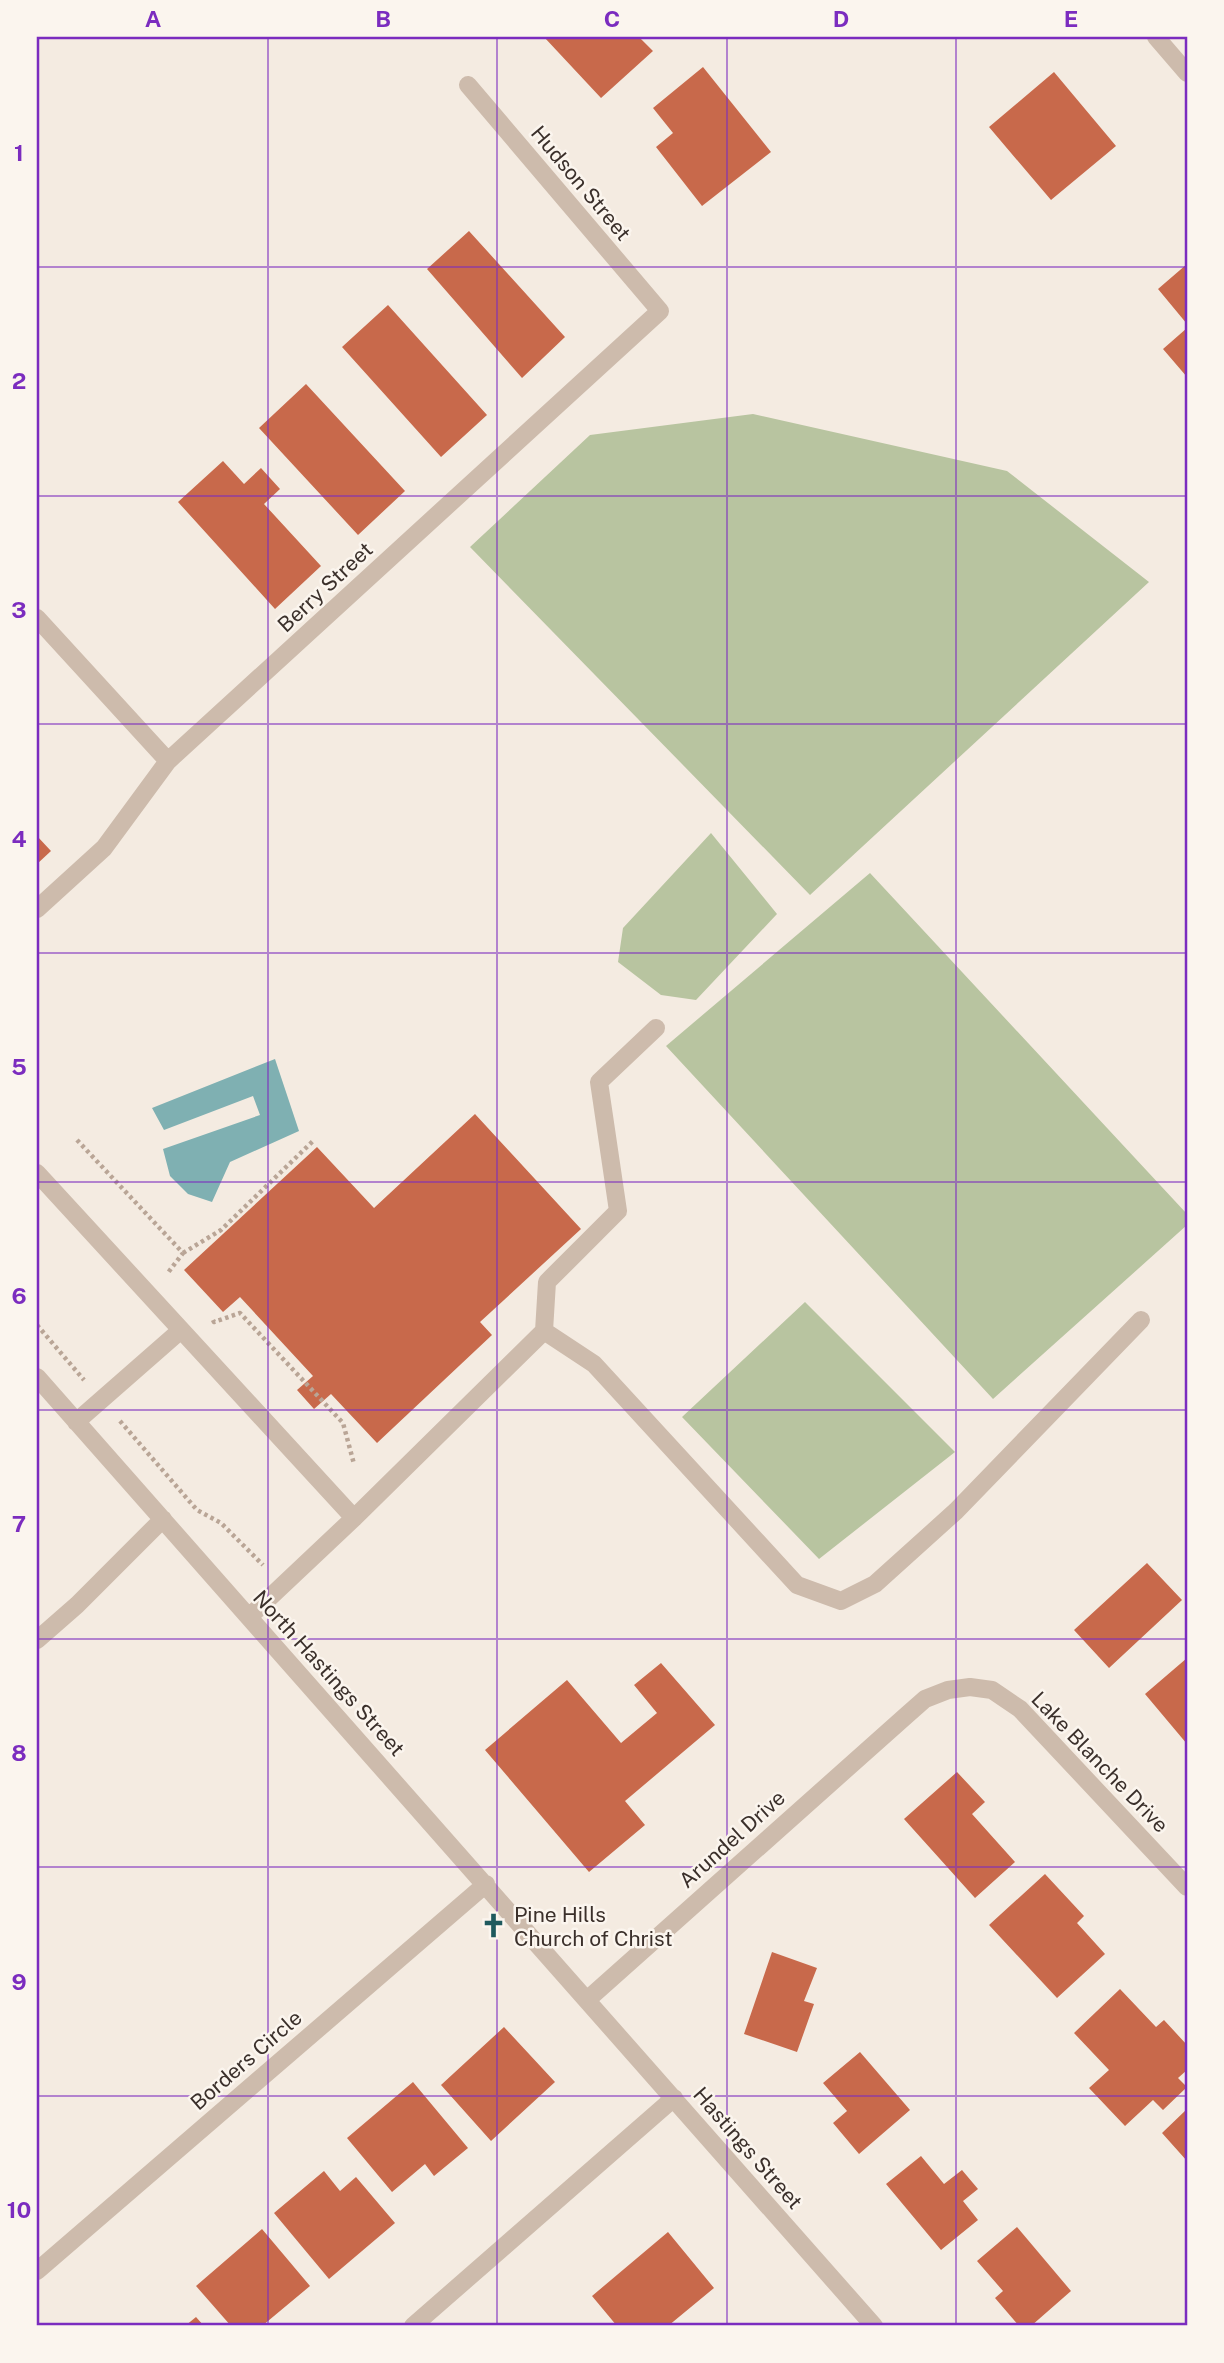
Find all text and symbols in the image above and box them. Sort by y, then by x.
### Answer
text: A [145,5,162,32]
text: B [375,5,391,32]
text: C [604,5,620,32]
text: D [833,5,849,32]
text: E [1064,5,1078,32]
street label: Hudson Street [526,121,636,245]
text: 1 [14,139,24,166]
text: 2 [12,367,26,394]
street label: Berry Street [272,537,378,637]
text: 3 [11,596,27,623]
text: 4 [11,825,27,852]
text: 5 [11,1053,27,1080]
text: 6 [11,1282,27,1309]
text: 7 [12,1510,26,1537]
street label: North Hastings Street [248,1585,410,1761]
street label: Lake Blanche Drive [1026,1686,1174,1838]
text: 8 [11,1739,27,1766]
street label: Arundel Drive [674,1785,790,1893]
place label: Pine Hills Church of Christ [514,1902,673,1951]
church icon: Pine Hills Church of Christ [480,1912,508,1940]
text: 9 [11,1968,27,1995]
street label: Borders Circle [185,2005,307,2115]
street label: Hastings Street [688,2082,808,2214]
text: 10 [7,2196,31,2223]

